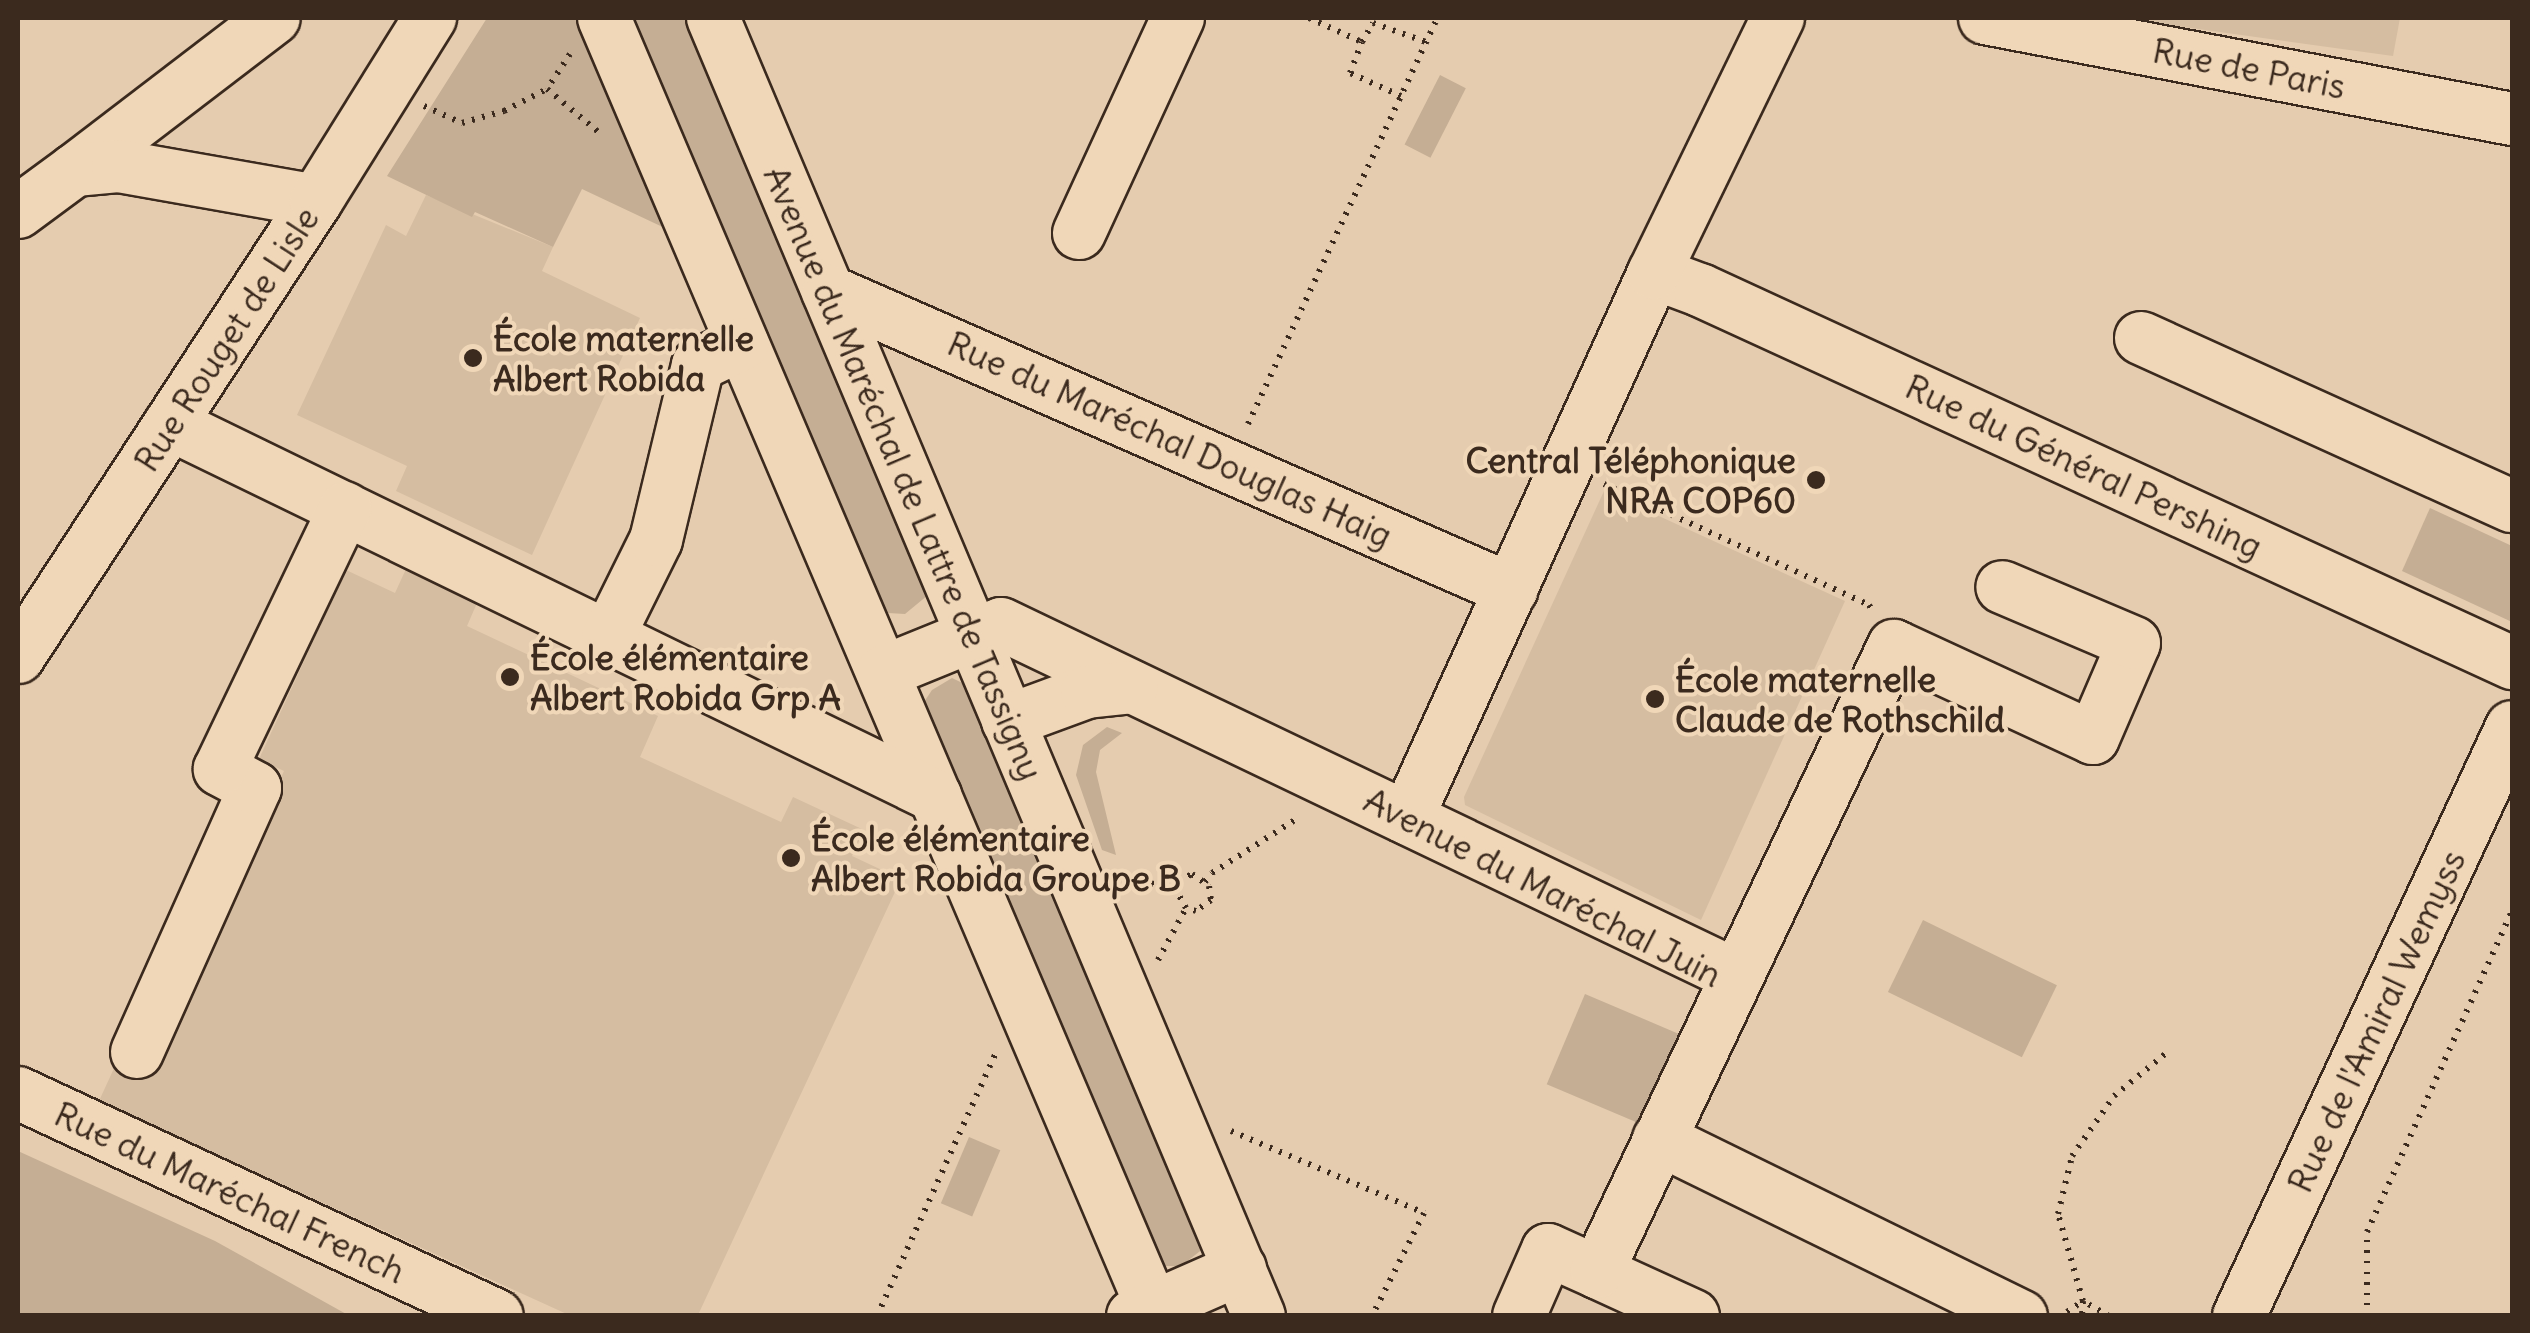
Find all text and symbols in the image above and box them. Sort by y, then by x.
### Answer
street label: Rue de Paris [2149,29,2349,107]
street label: Avenue du Maréchal de Lattre de Tassigny [755,160,1053,786]
street label: Rue Rouget de Lisle [125,199,327,479]
place label: École maternelle Albert Robida [493,317,754,399]
street label: Rue du Maréchal Douglas Haig [941,322,1399,556]
marker: École maternelle Albert Robida [462,347,484,369]
street label: Rue du Général Pershing [1899,365,2269,567]
place label: Central Téléphonique NRA COP60 [1465,439,1796,521]
marker: Central Téléphonique NRA COP60 [1805,469,1827,491]
place label: École élémentaire Albert Robida Grp A [530,636,841,718]
place label: École maternelle Claude de Rothschild [1675,658,2005,740]
marker: École élémentaire Albert Robida Grp A [499,666,521,688]
marker: École maternelle Claude de Rothschild [1644,688,1666,710]
street label: Avenue du Maréchal Juin [1357,778,1729,996]
place label: École élémentaire Albert Robida Groupe B [811,817,1181,899]
street label: Rue de l'Amiral Wemyss [2278,843,2474,1199]
marker: École élémentaire Albert Robida Groupe B [780,847,802,869]
street label: Rue du Maréchal French [48,1092,412,1292]

